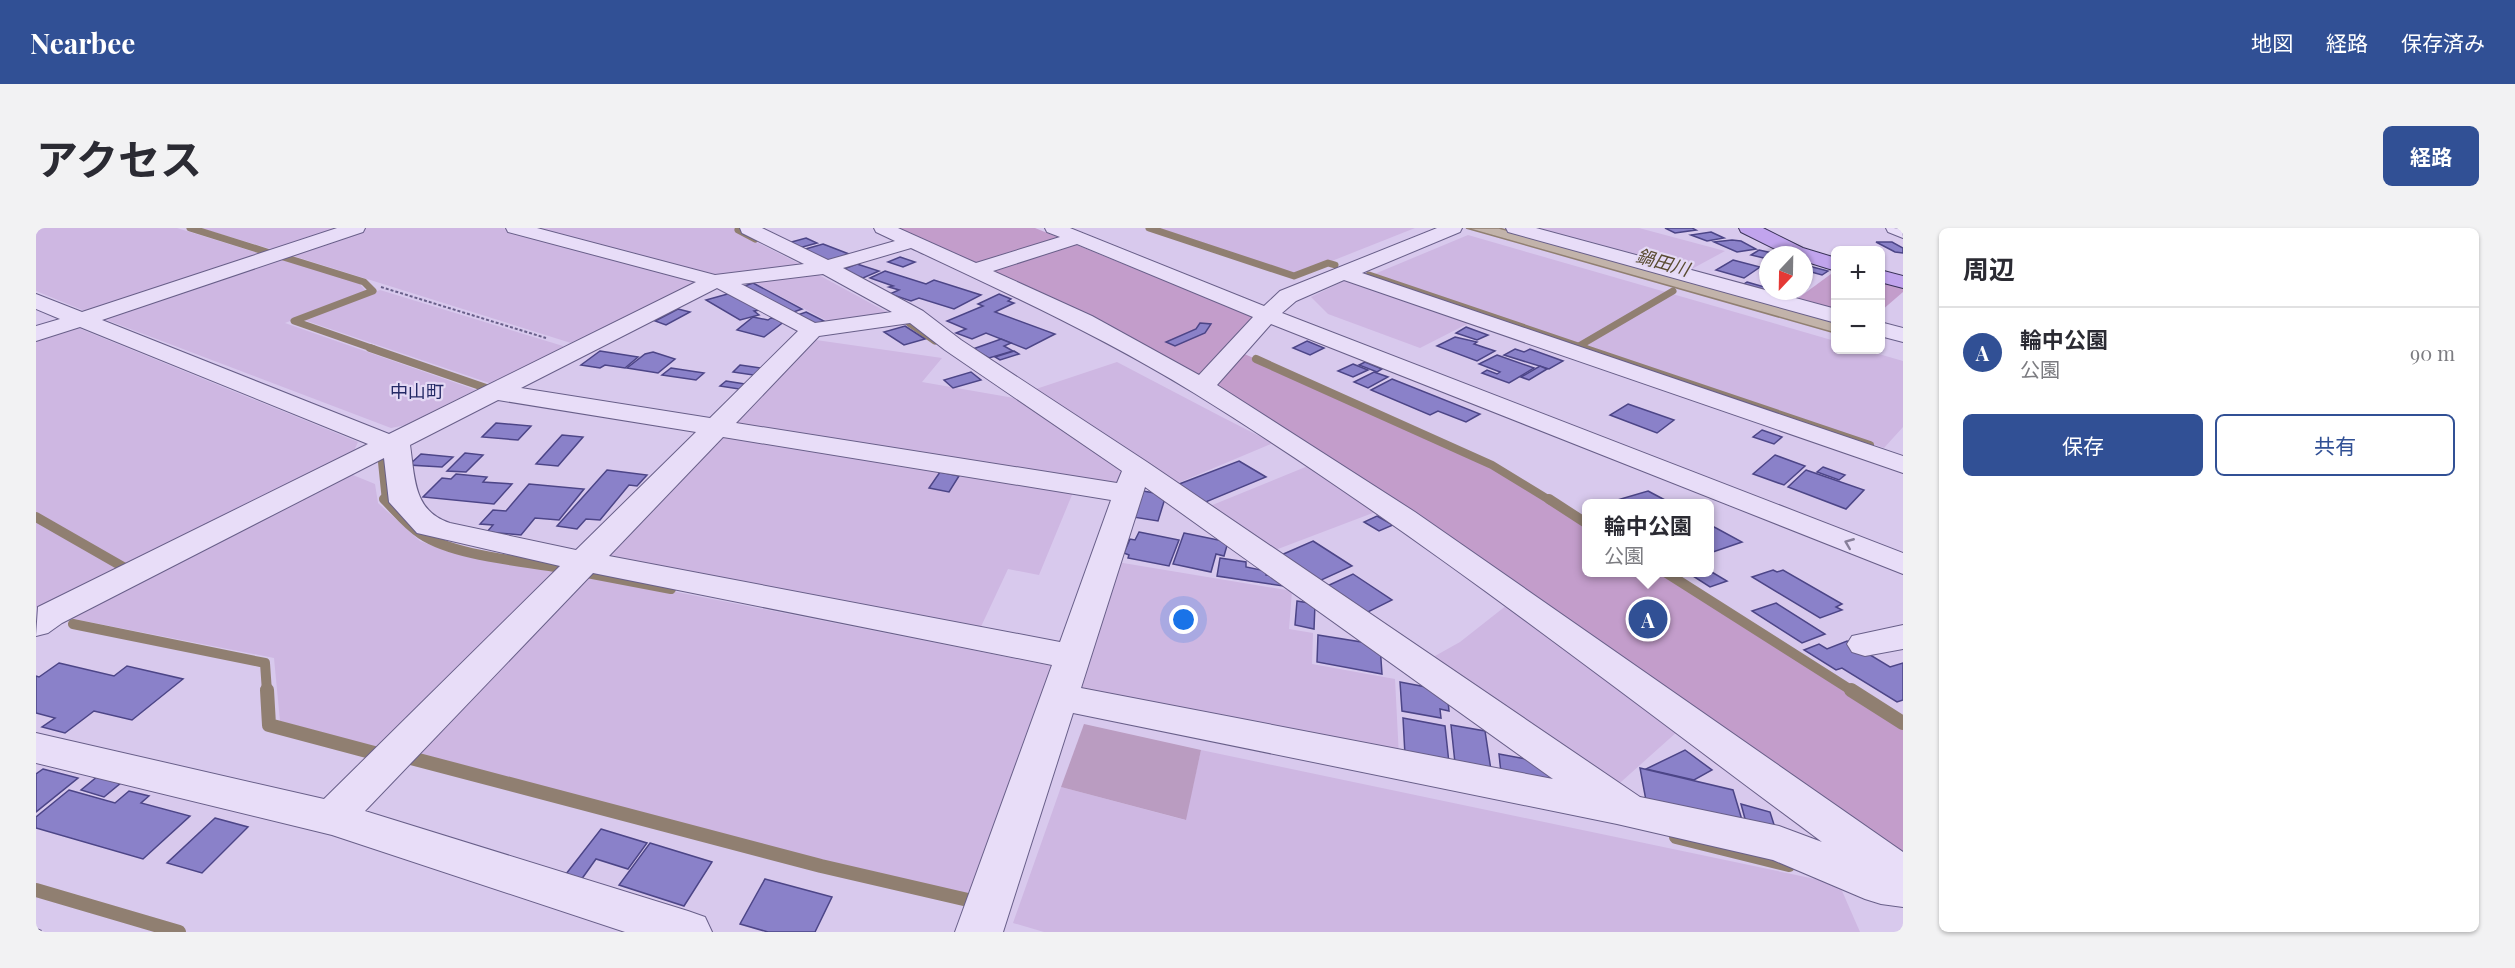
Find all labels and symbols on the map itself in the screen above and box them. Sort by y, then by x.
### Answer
water label: 鍋田川 [1634,243,1694,282]
north arrow [1759,246,1813,300]
district label: 中山町 [390,379,444,403]
one-way arrow [1844,538,1855,550]
pin: A [1628,596,1668,642]
your location [1169,605,1198,634]

